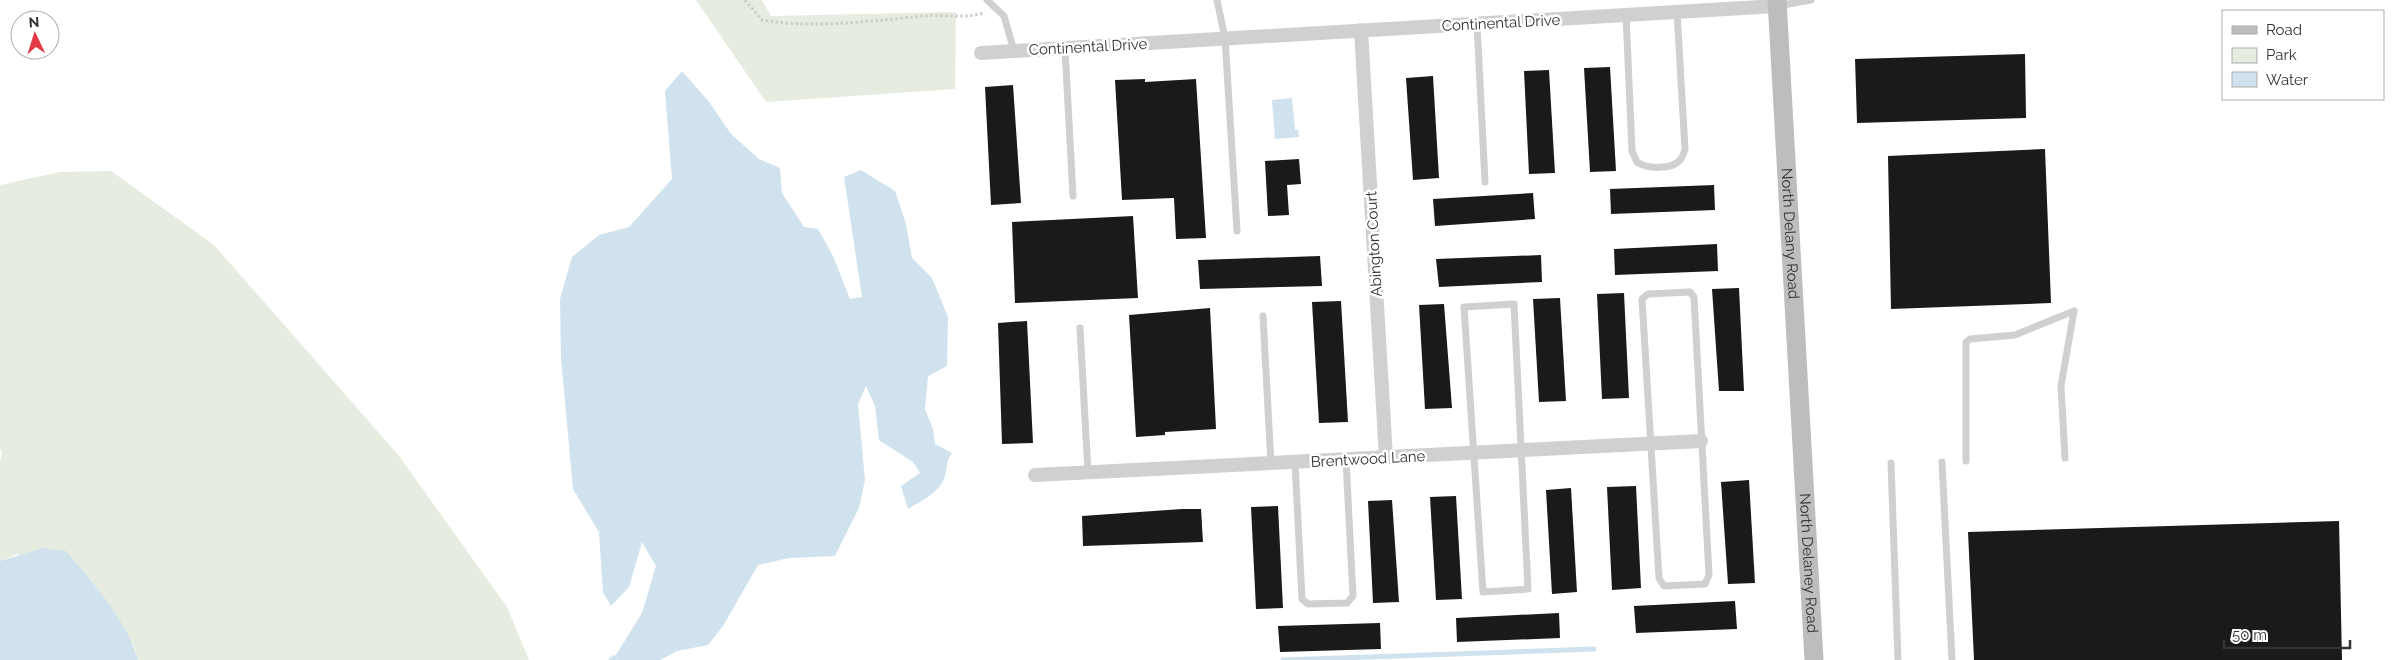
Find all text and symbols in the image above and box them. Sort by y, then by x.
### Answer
north arrow [10,10,60,60]
legend [2222,10,2384,100]
street label: Continental Drive [1441,11,1561,35]
text: N [28,14,40,30]
text: Road [2266,21,2302,39]
street label: Continental Drive [1028,35,1148,59]
text: Park [2266,46,2297,64]
text: Water [2266,71,2309,89]
street label: North Delany Road [1777,168,1803,300]
street label: Abington Court [1362,191,1386,297]
street label: Brentwood Lane [1310,447,1426,471]
street label: North Delaney Road [1796,493,1821,634]
scale bar [2224,618,2350,650]
text: 50 m [2232,626,2267,644]

